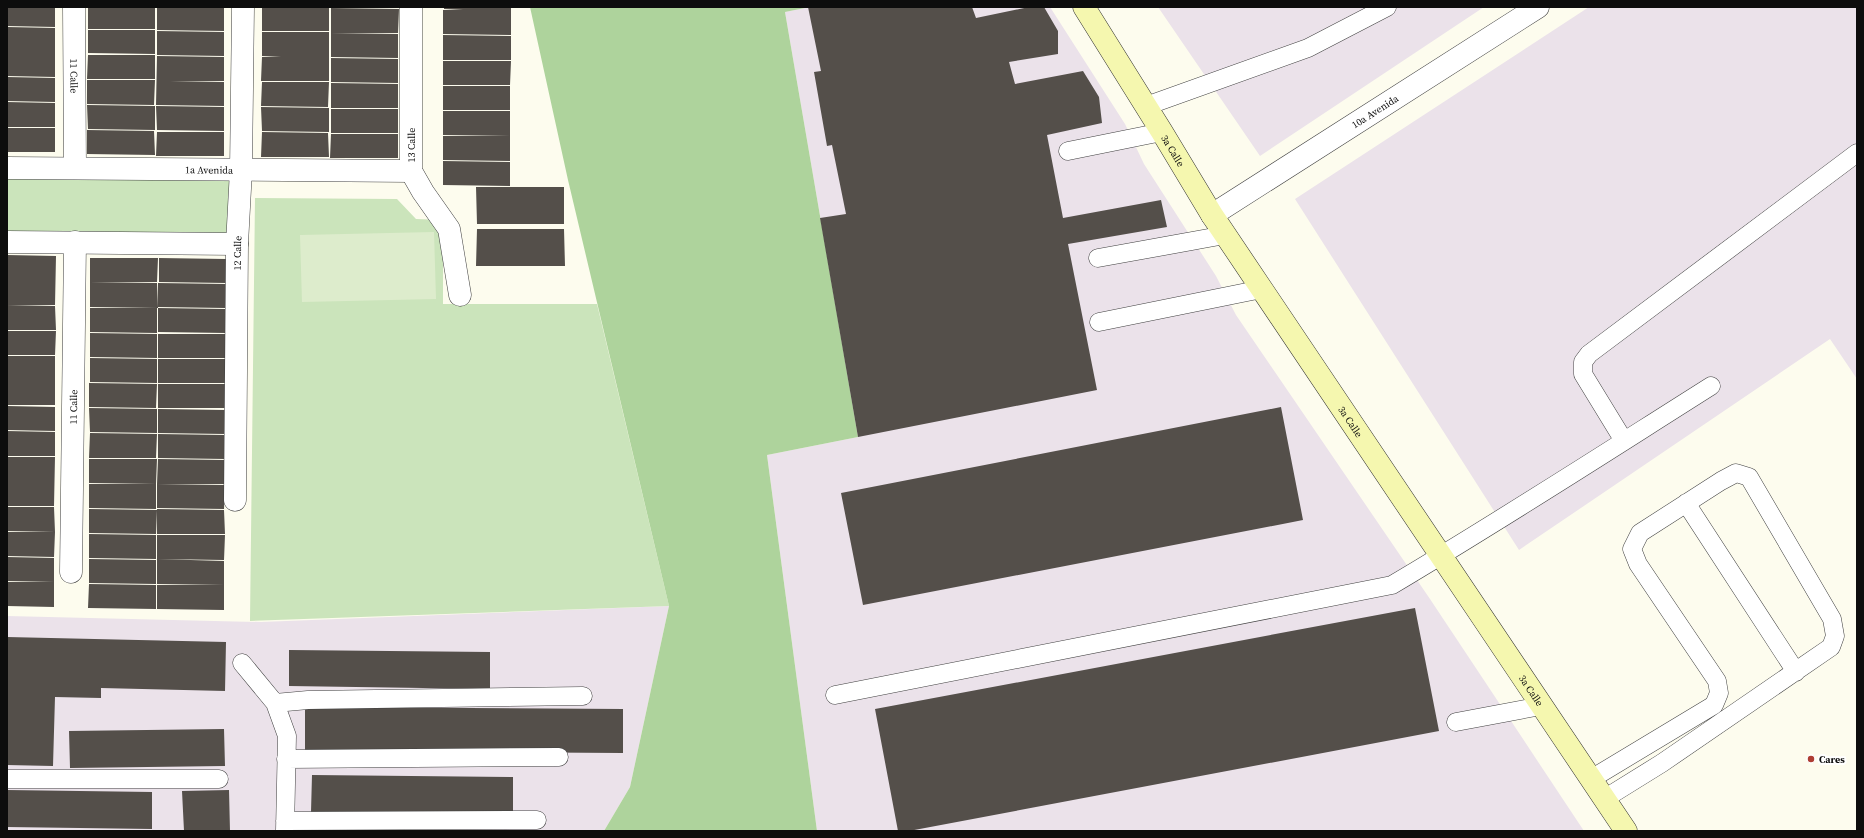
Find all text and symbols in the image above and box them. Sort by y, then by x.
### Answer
street label: 11 Calle [68,59,81,93]
street label: 10a Avenida [1349,91,1401,131]
street label: 13 Calle [405,128,418,162]
street label: 3a Calle [1159,132,1188,169]
street label: 1a Avenida [185,163,234,176]
street label: 12 Calle [230,235,244,270]
street label: 11 Calle [66,390,80,425]
street label: 3a Calle [1336,403,1366,440]
street label: 3a Calle [1516,672,1547,708]
place label: Cares [1819,753,1845,766]
marker: Cares [1806,754,1816,764]

